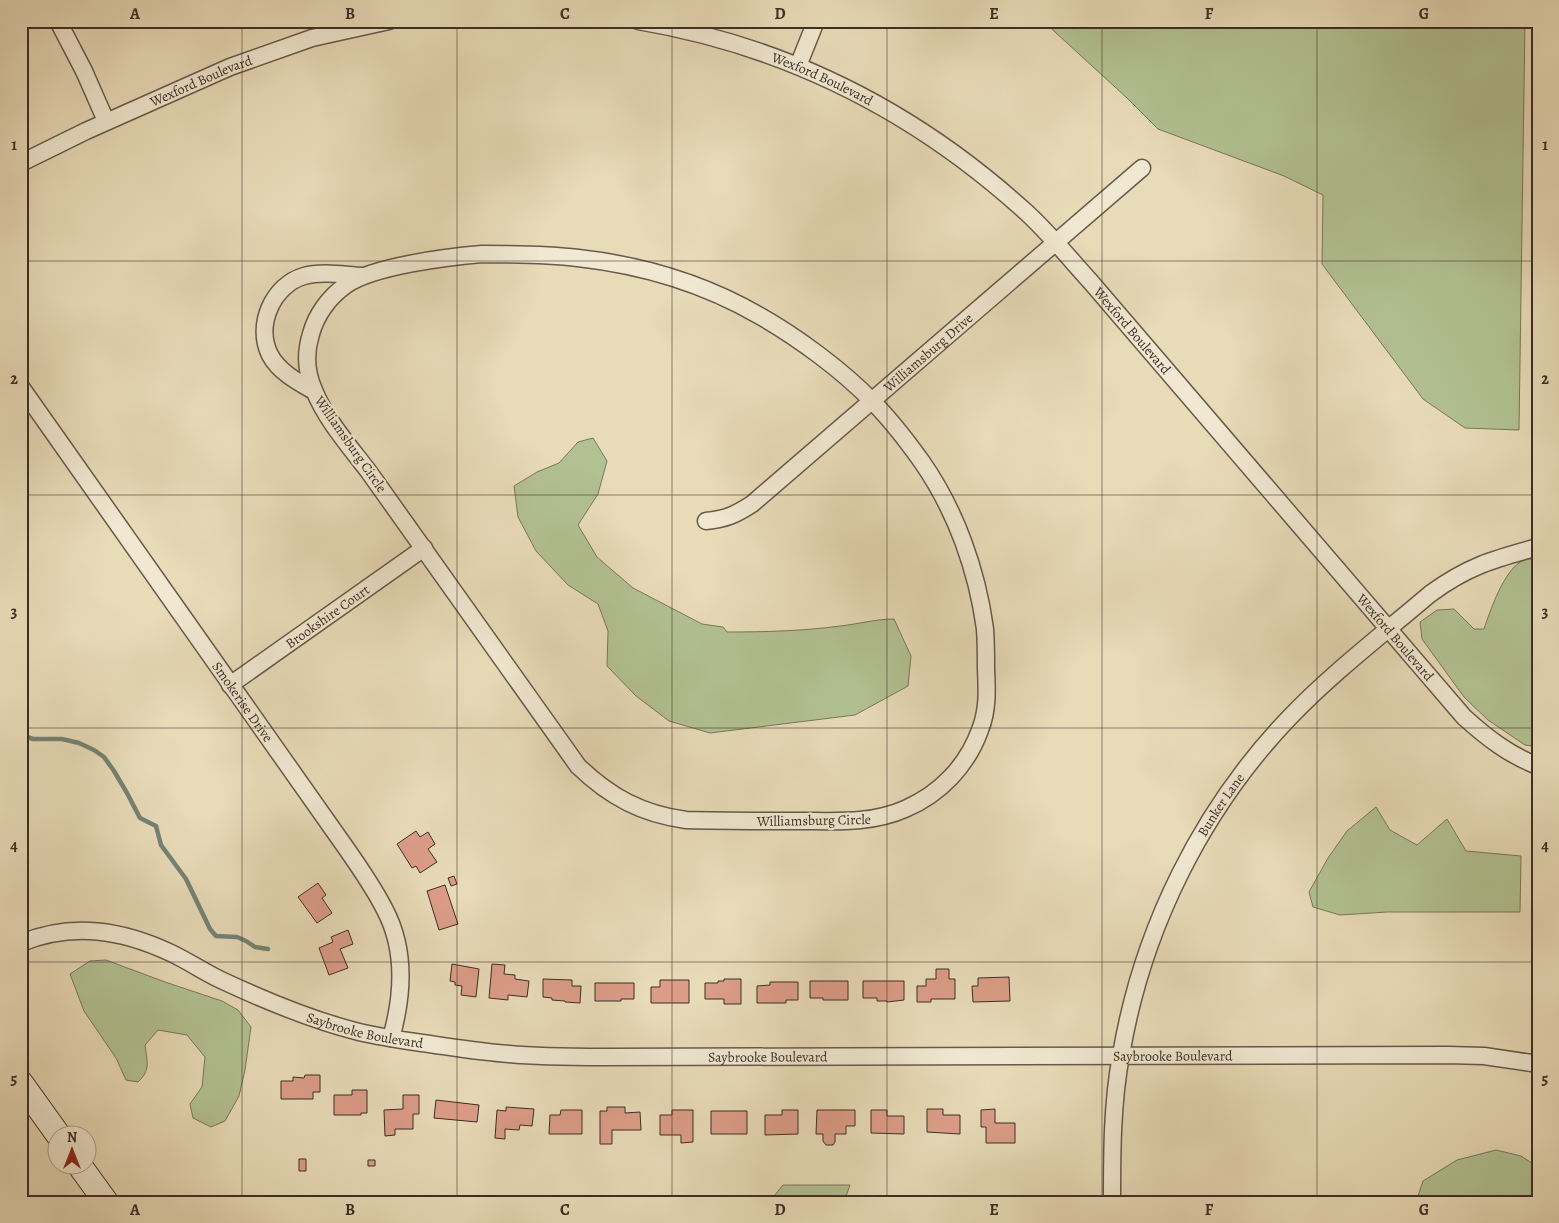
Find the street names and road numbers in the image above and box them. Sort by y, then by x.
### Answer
street label: Wexford Boulevard [768,48,877,110]
street label: Wexford Boulevard [146,51,255,112]
street label: Wexford Boulevard [1089,282,1175,379]
street label: Williamsburg Drive [879,309,977,397]
street label: Williamsburg Circle [310,391,391,496]
street label: Brookshire Court [282,580,374,653]
street label: Wexford Boulevard [1352,589,1438,686]
street label: Smokerise Drive [207,658,277,746]
street label: Bunker Lane [1193,769,1249,840]
street label: Williamsburg Circle [756,810,871,831]
street label: Saybrooke Boulevard [304,1008,425,1053]
street label: Saybrooke Boulevard [708,1047,828,1067]
street label: Saybrooke Boulevard [1113,1047,1233,1066]

